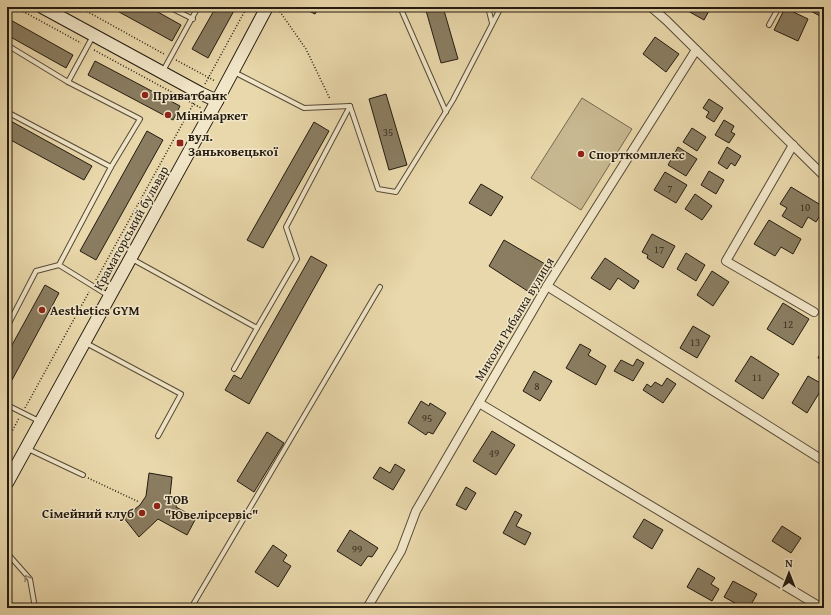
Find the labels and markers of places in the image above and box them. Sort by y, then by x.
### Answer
place label: Приватбанк [153,86,227,105]
marker: Приватбанк [140,90,150,100]
place label: Мінімаркет [176,106,248,125]
marker: Мінімаркет [163,110,173,120]
place label: вул. Заньковецької [188,127,278,161]
marker: вул. Заньковецької [175,138,185,148]
place label: Спорткомплекс [589,145,685,164]
marker: Спорткомплекс [576,149,586,159]
place label: Aesthetics GYM [50,301,140,320]
marker: Aesthetics GYM [37,305,47,315]
place label: ТОВ "Ювелірсервіс" [165,490,258,524]
marker: ТОВ "Ювелірсервіс" [152,501,162,511]
place label: Сімейний клуб [42,504,134,523]
marker: Сімейний клуб [137,508,147,518]

